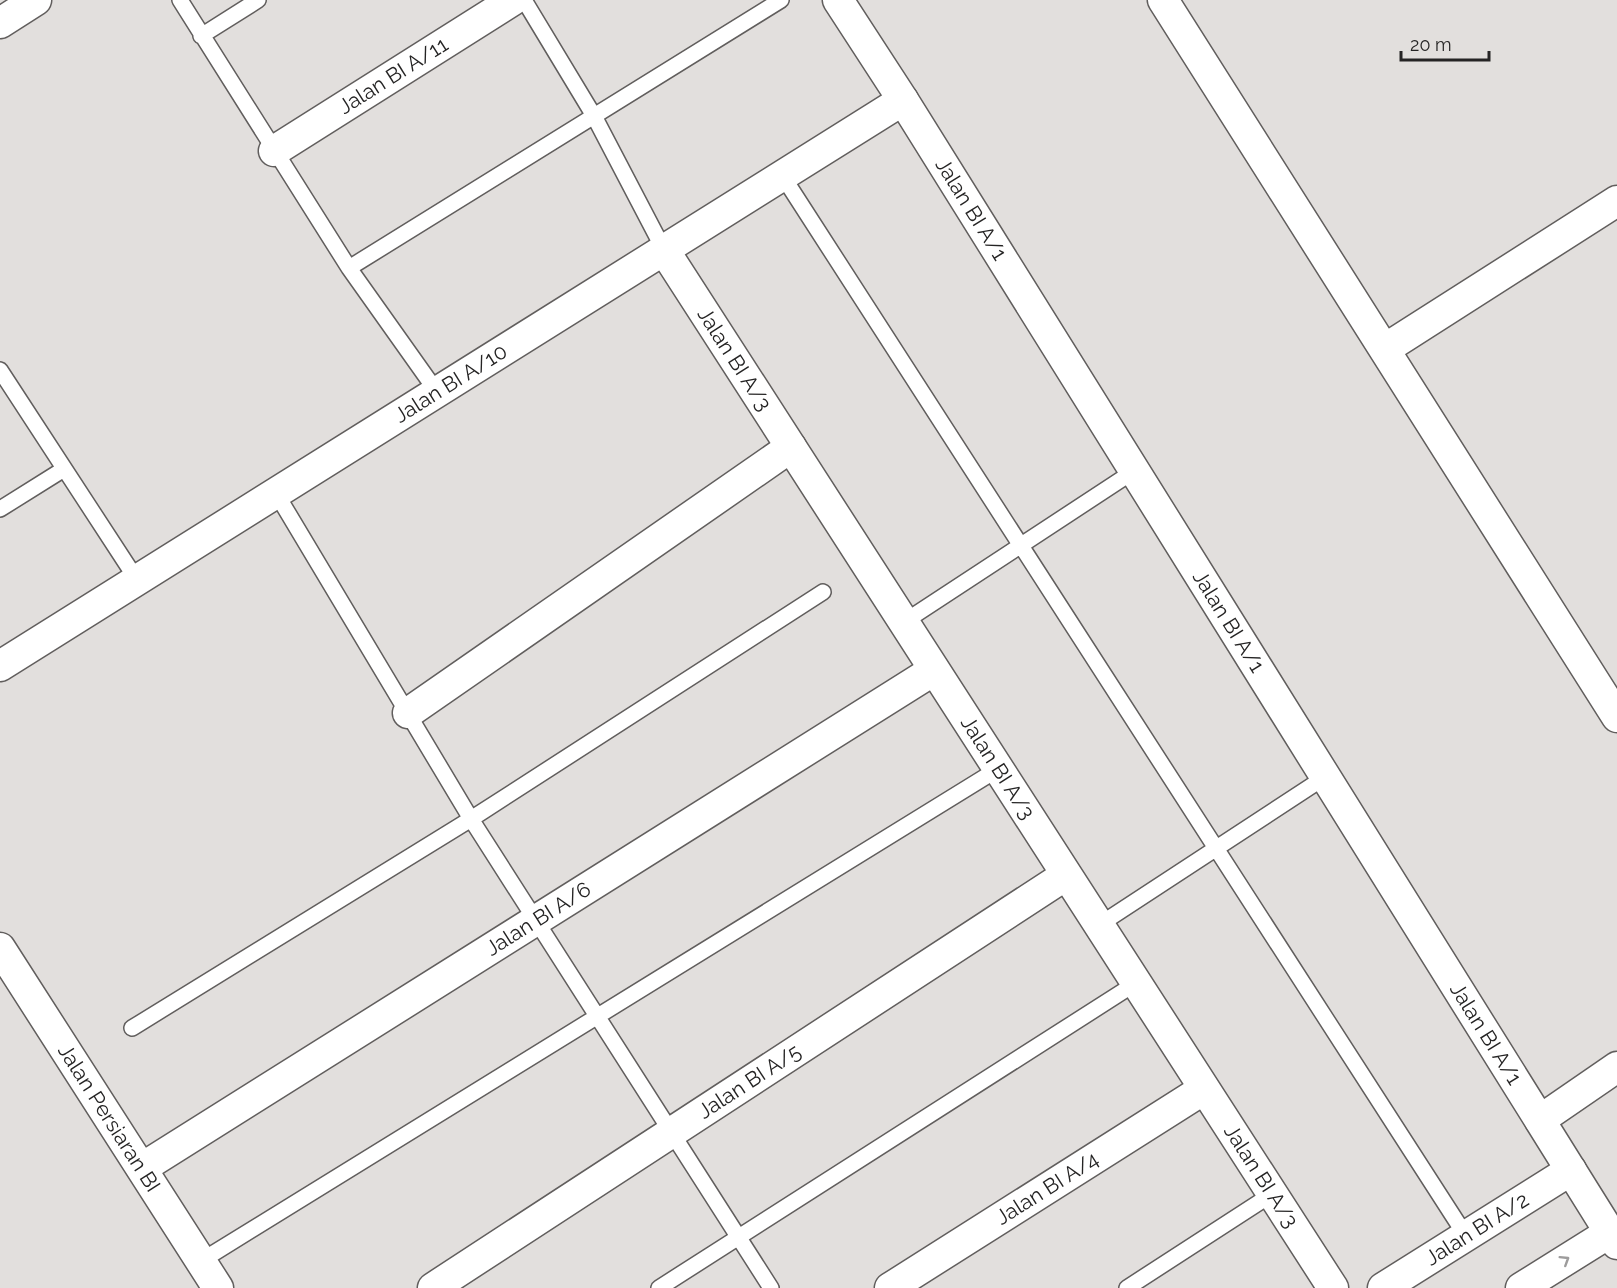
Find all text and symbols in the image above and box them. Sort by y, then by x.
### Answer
scale bar [1401,24,1490,62]
street label: Jalan BI A/11 [334,31,452,119]
text: 20 m [1410,34,1452,55]
street label: Jalan BI A/1 [930,153,1013,265]
street label: Jalan BI A/3 [692,303,777,415]
street label: Jalan BI A/10 [389,338,512,428]
street label: Jalan BI A/1 [1188,566,1270,677]
street label: Jalan BI A/3 [956,711,1040,824]
street label: Jalan BI A/6 [481,876,595,961]
street label: Jalan BI A/1 [1445,978,1527,1089]
street label: Jalan BI A/5 [693,1038,805,1124]
street label: Jalan Persiaran BI [53,1039,166,1196]
street label: Jalan BI A/3 [1219,1120,1304,1232]
street label: Jalan BI A/4 [991,1146,1103,1230]
street label: Jalan BI A/2 [1420,1187,1533,1270]
one-way arrow [1559,1256,1569,1268]

